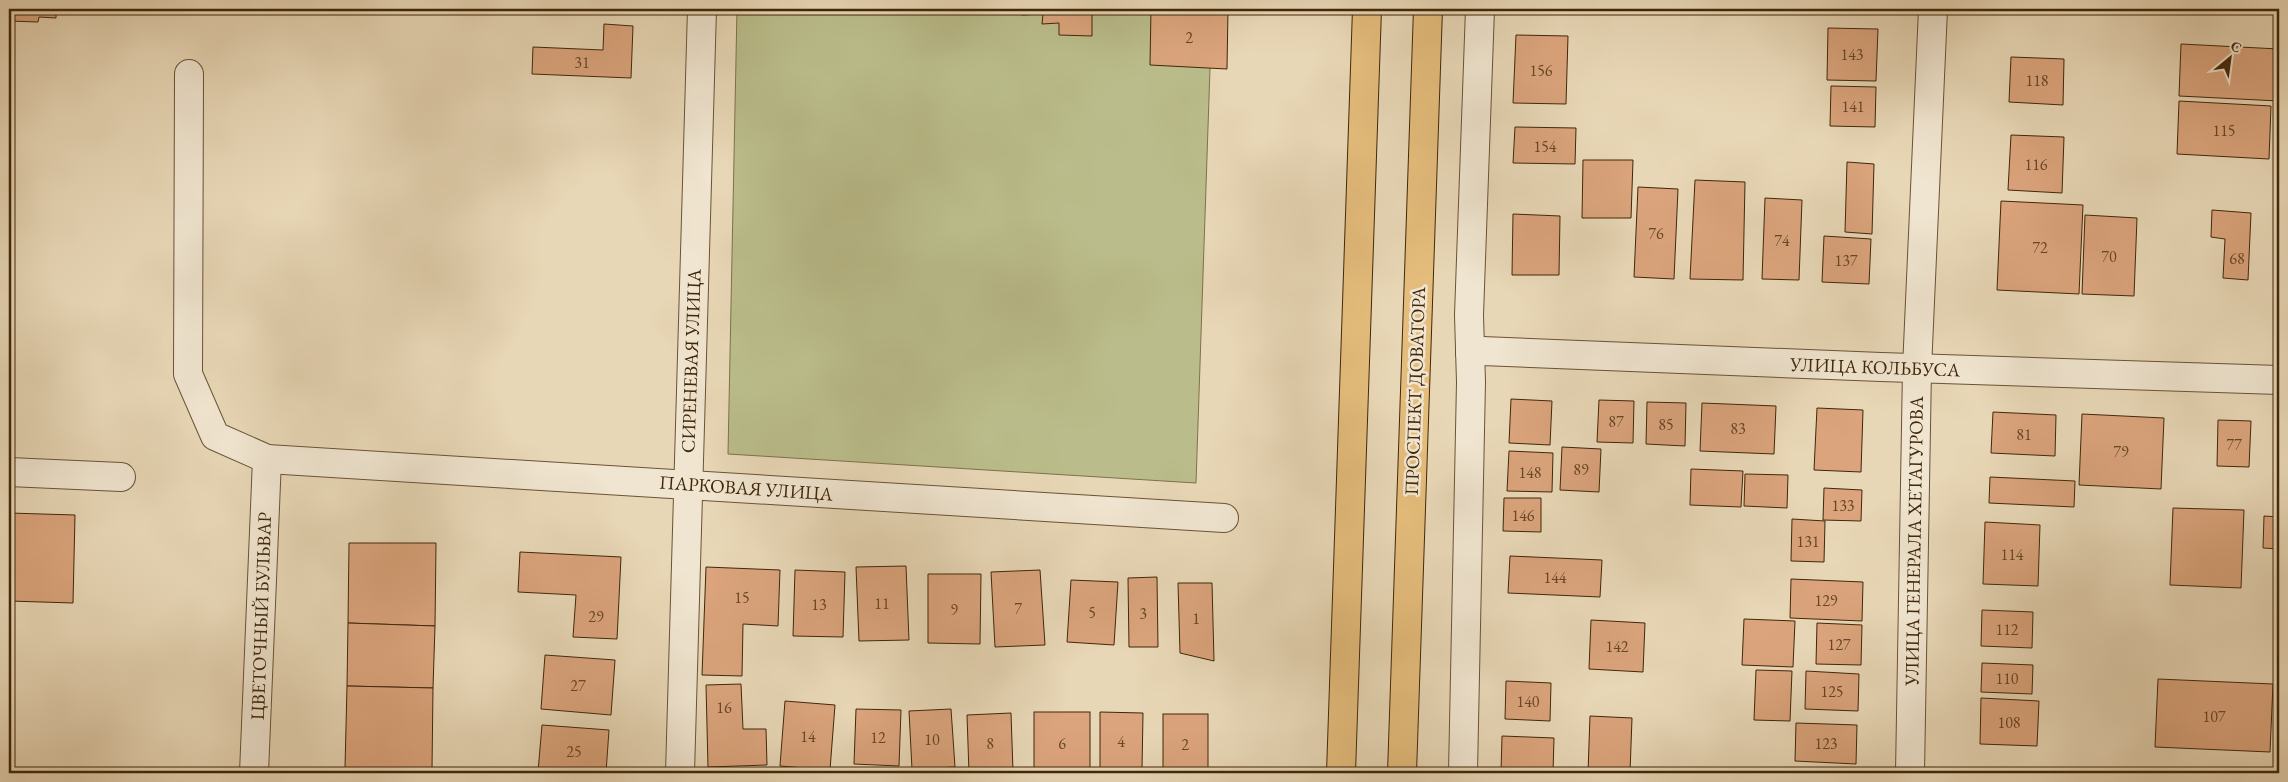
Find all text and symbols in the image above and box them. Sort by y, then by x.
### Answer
house number: 2 [1185,27,1193,48]
north arrow [2206,32,2256,82]
text: С [2228,36,2245,57]
house number: 143 [1840,44,1864,65]
house number: 31 [574,52,590,73]
house number: 156 [1529,60,1553,81]
house number: 118 [2025,70,2049,91]
house number: 141 [1841,96,1865,117]
house number: 115 [2212,120,2236,141]
house number: 154 [1533,136,1557,157]
house number: 116 [2024,154,2048,175]
house number: 76 [1648,223,1664,244]
house number: 74 [1774,230,1790,251]
house number: 72 [2032,237,2048,258]
house number: 70 [2101,246,2117,267]
house number: 68 [2229,248,2245,269]
house number: 137 [1834,250,1858,271]
street label: СИРЕНЕВАЯ УЛИЦА [675,268,707,454]
street label: ПРОСПЕКТ ДОВАТОРА [1399,285,1431,496]
street label: УЛИЦА КОЛЬБУСА [1789,352,1961,382]
street label: УЛИЦА ГЕНЕРАЛА ХЕТАГУРОВА [1899,395,1929,687]
house number: 87 [1608,411,1624,432]
house number: 85 [1658,414,1674,435]
house number: 83 [1730,418,1746,439]
house number: 81 [2016,424,2032,445]
house number: 77 [2226,434,2242,455]
house number: 79 [2113,441,2129,462]
house number: 89 [1573,459,1589,480]
house number: 148 [1518,462,1542,483]
street label: ПАРКОВАЯ УЛИЦА [658,469,834,507]
house number: 133 [1831,495,1855,516]
house number: 146 [1511,505,1535,526]
street label: ЦВЕТОЧНЫЙ БУЛЬВАР [245,511,277,720]
house number: 131 [1796,531,1820,552]
house number: 114 [2000,544,2024,565]
house number: 144 [1543,567,1567,588]
house number: 15 [734,587,750,608]
house number: 129 [1814,590,1838,611]
house number: 11 [874,593,890,614]
house number: 13 [811,594,827,615]
house number: 7 [1014,598,1022,619]
house number: 9 [950,599,958,620]
house number: 5 [1088,602,1096,623]
house number: 3 [1139,603,1147,624]
house number: 29 [588,606,604,627]
house number: 1 [1192,608,1200,629]
house number: 112 [1995,619,2019,640]
house number: 127 [1827,634,1851,655]
house number: 142 [1605,636,1629,657]
house number: 110 [1995,668,2019,689]
house number: 27 [570,675,586,696]
house number: 125 [1820,681,1844,702]
house number: 140 [1516,691,1540,712]
house number: 16 [716,697,732,718]
house number: 107 [2202,706,2226,727]
house number: 108 [1997,712,2021,733]
house number: 14 [800,726,816,747]
house number: 12 [870,727,886,748]
house number: 10 [924,729,940,750]
house number: 4 [1117,731,1125,752]
house number: 8 [986,733,994,754]
house number: 6 [1058,733,1066,754]
house number: 123 [1814,733,1838,754]
house number: 2 [1181,734,1189,755]
house number: 25 [566,741,582,762]

